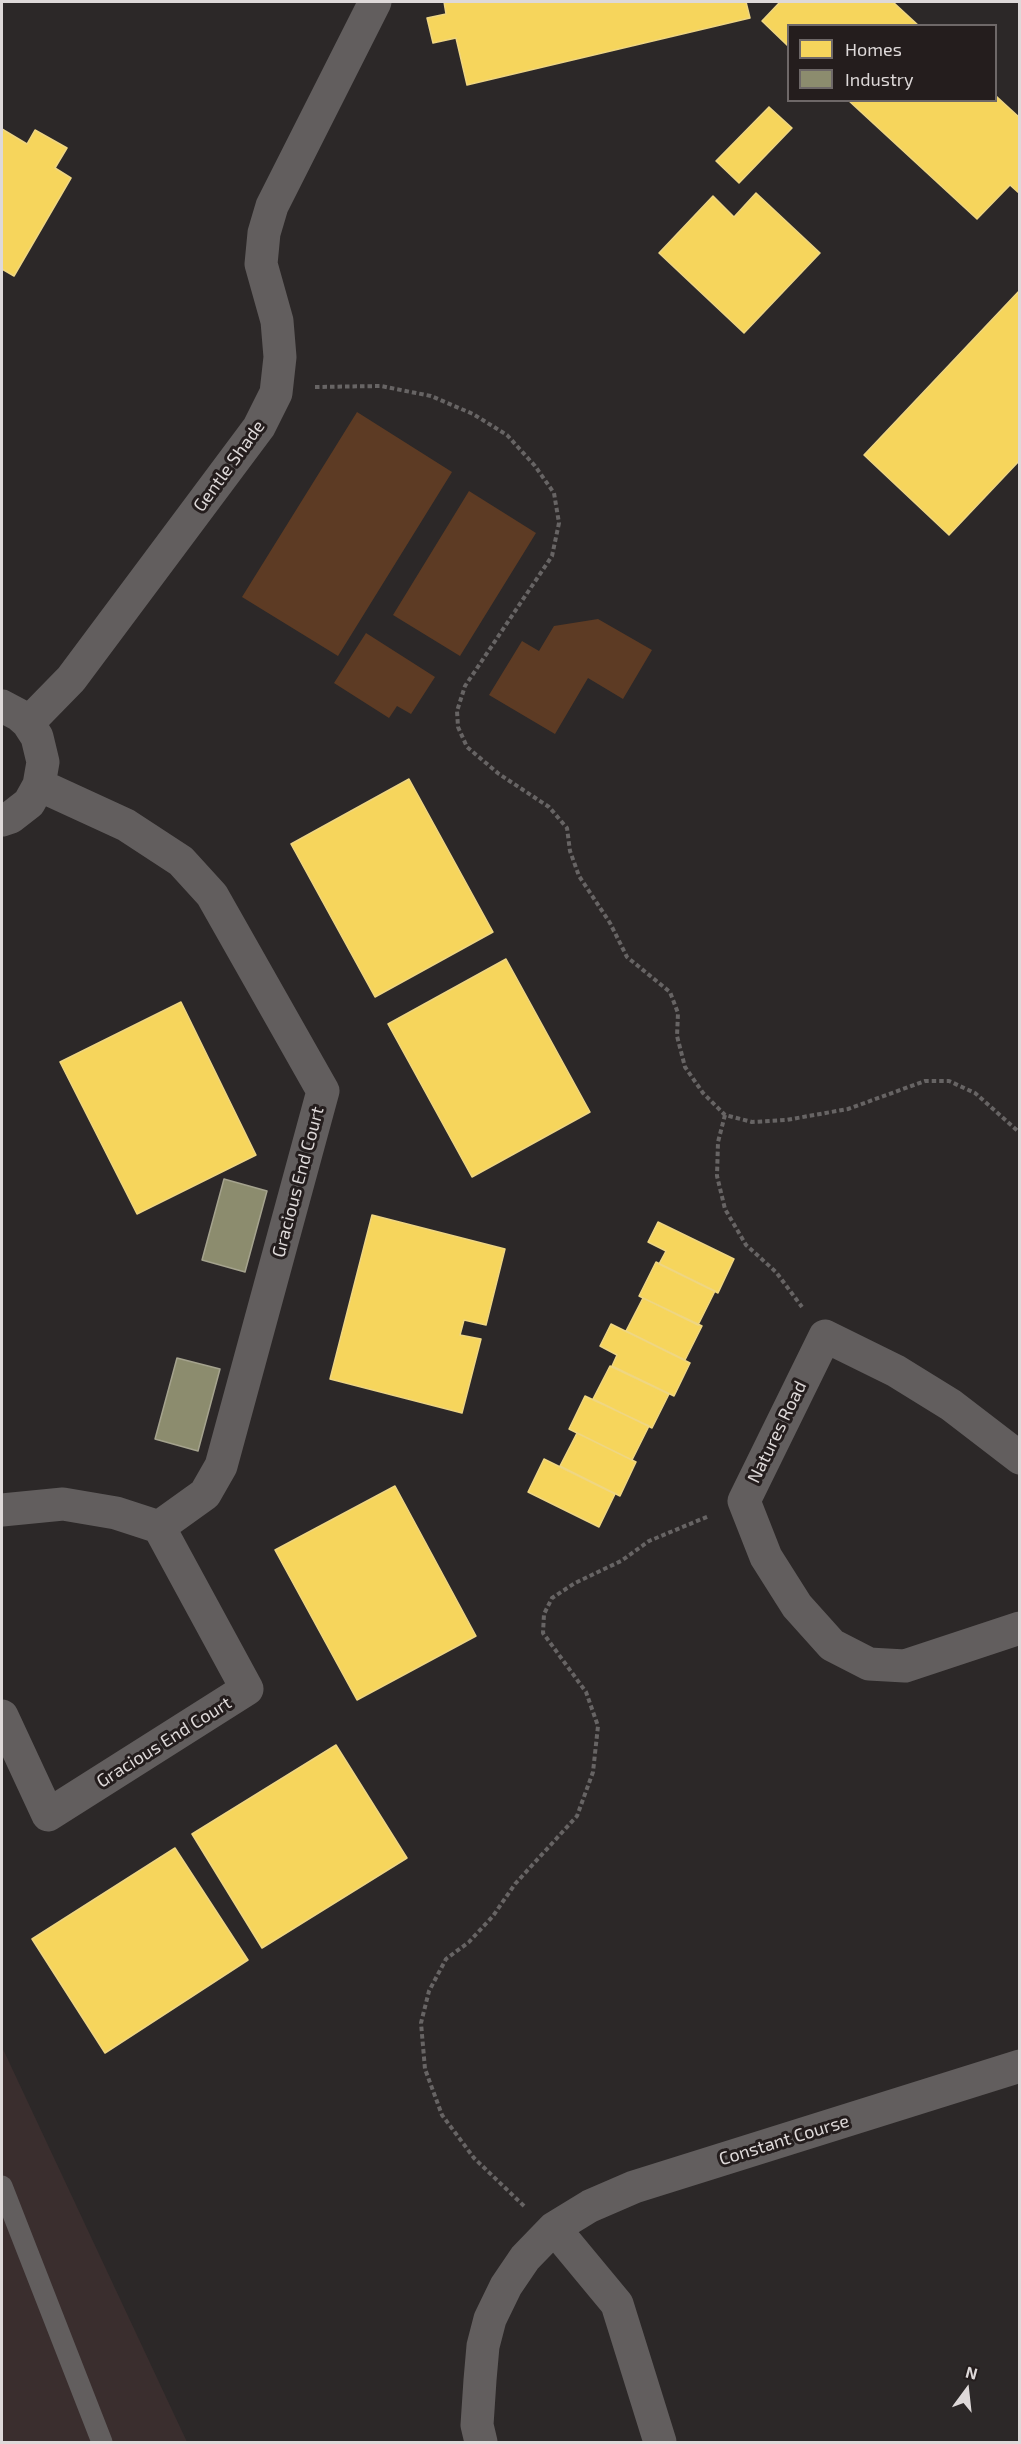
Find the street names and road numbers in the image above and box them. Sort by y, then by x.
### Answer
street label: Gentle Shade [189,416,269,516]
street label: Gracious End Court [268,1104,328,1260]
street label: Natures Road [743,1377,811,1487]
street label: Gracious End Court [93,1692,235,1792]
street label: Constant Course [716,2110,852,2170]

